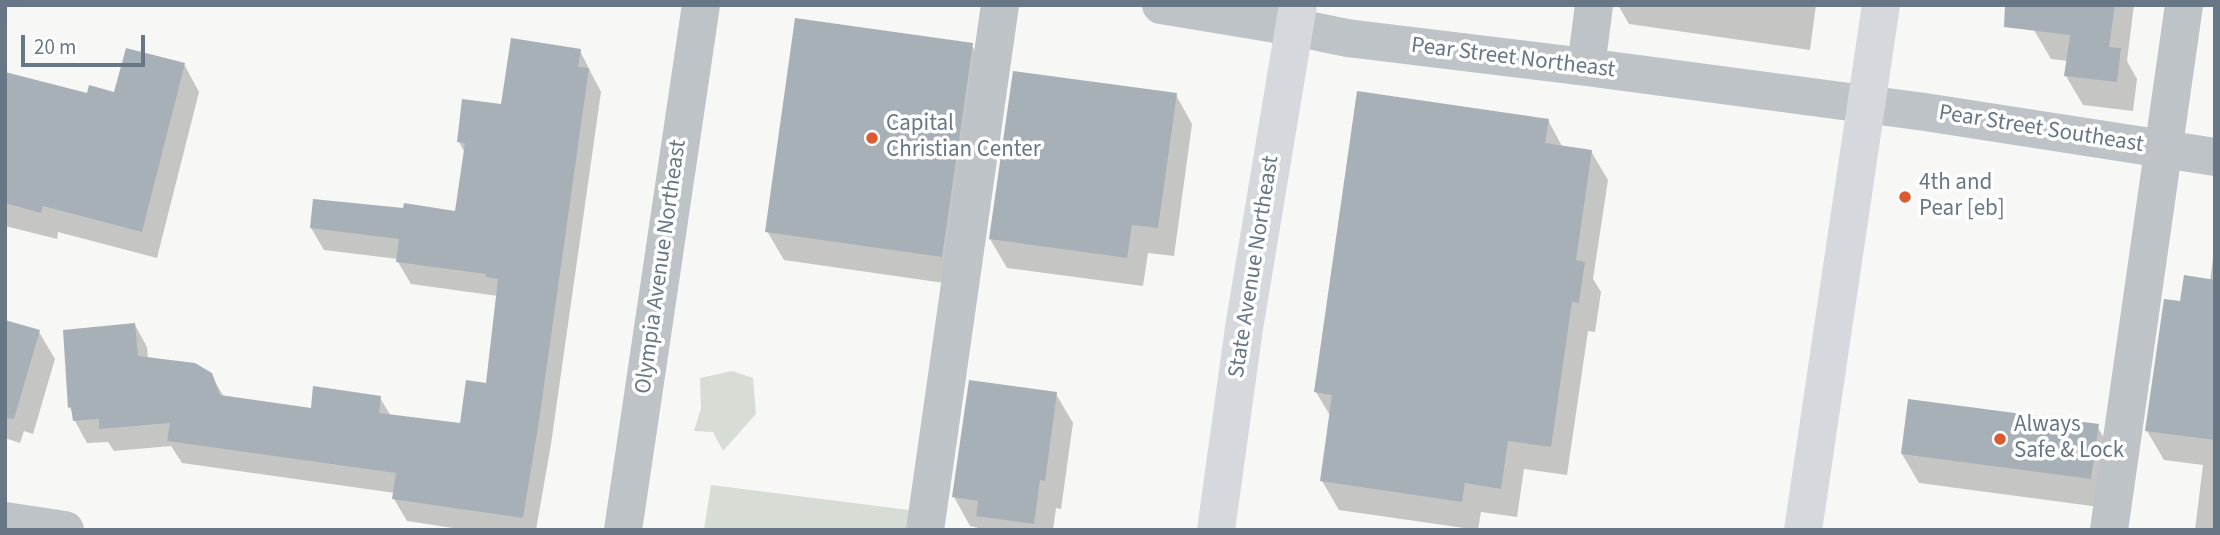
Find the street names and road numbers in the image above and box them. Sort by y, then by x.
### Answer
street label: Pear Street Northeast [1409,33,1617,85]
street label: Pear Street Southeast [1937,100,2145,160]
street label: Olympia Avenue Northeast [630,138,694,396]
street label: State Avenue Northeast [1224,154,1286,380]

